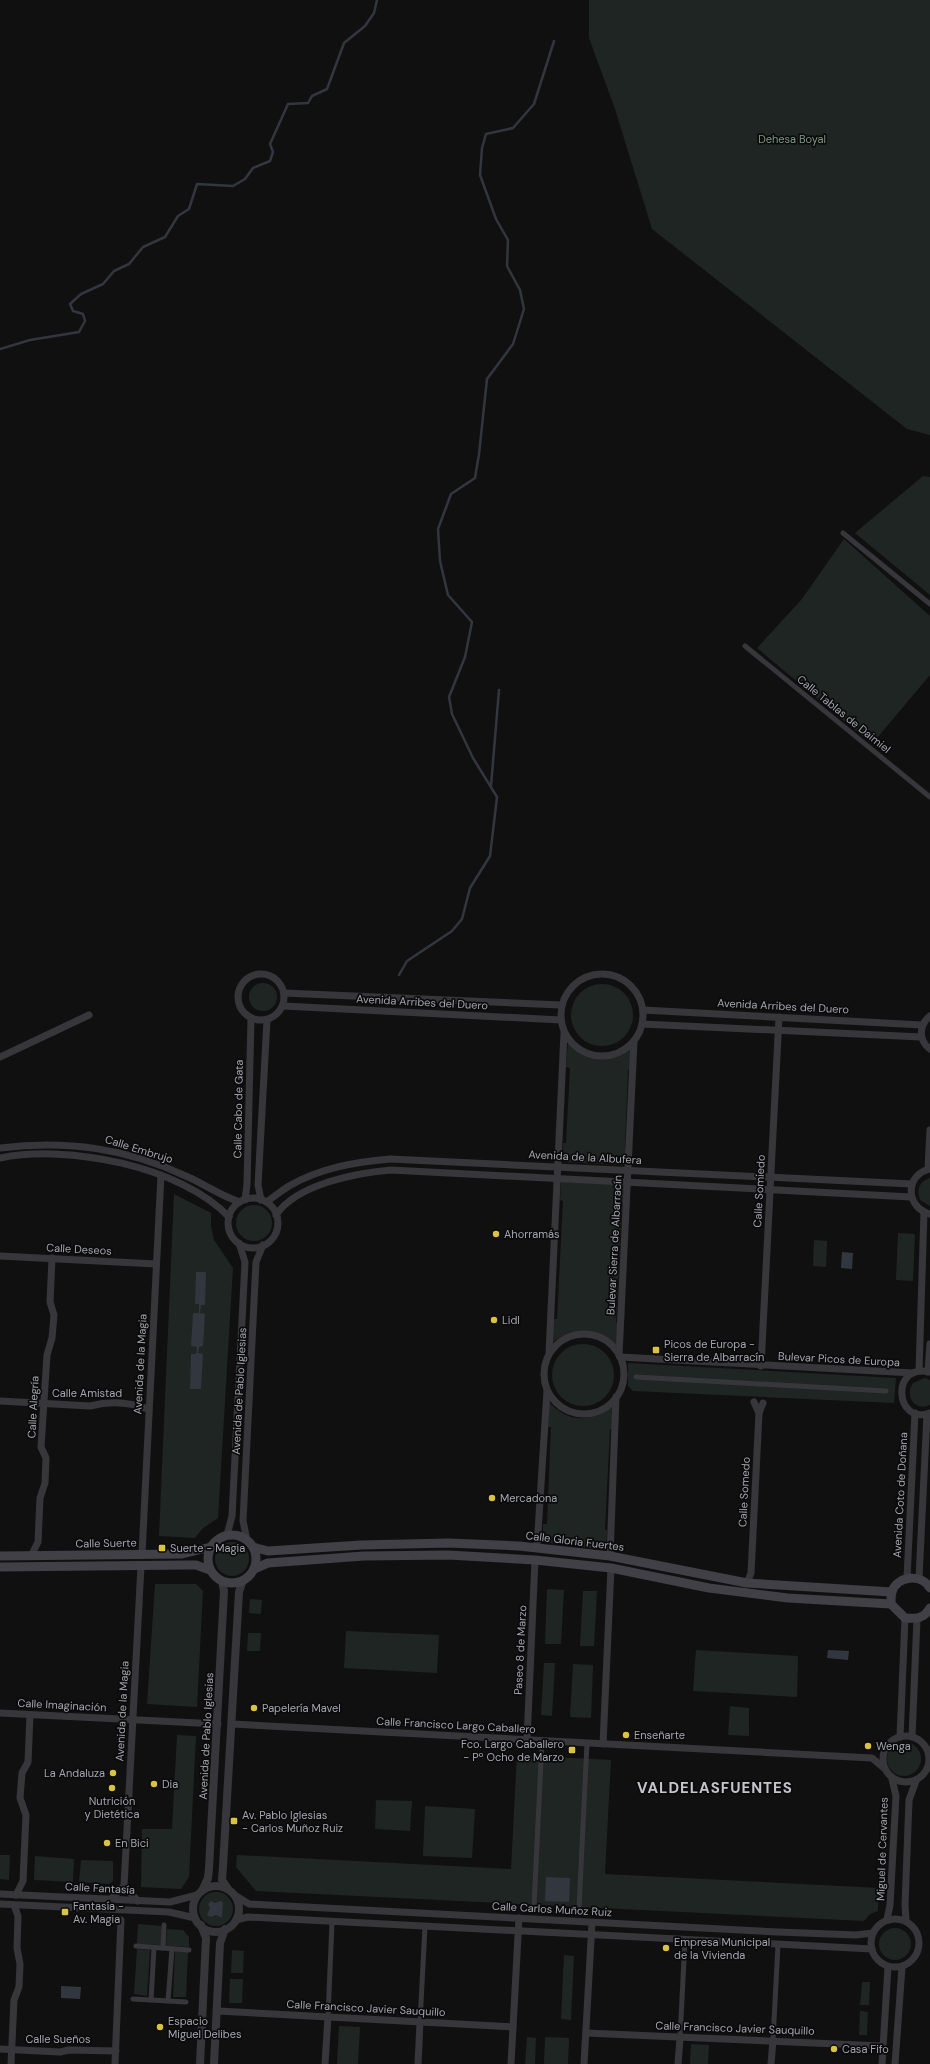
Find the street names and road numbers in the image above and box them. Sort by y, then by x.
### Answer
street label: Calle Tablas de Daimiel [794,672,894,756]
street label: Avenida Arribes del Duero [356,992,488,1012]
street label: Avenida Arribes del Duero [717,996,849,1016]
street label: Calle Cabo de Gata [230,1060,246,1158]
street label: Calle Embrujo [103,1132,175,1166]
street label: Avenida de la Albufera [528,1147,642,1167]
street label: Calle Somiedo [750,1154,768,1228]
street label: Bulevar Sierra de Albarracín [603,1175,625,1315]
street label: Calle Deseos [46,1240,112,1258]
street label: Avenida de la Magia [130,1313,150,1415]
street label: Avenida de Pablo Iglesias [229,1327,249,1455]
street label: Bulevar Picos de Europa [778,1349,900,1369]
street label: Calle Alegría [24,1375,42,1439]
street label: Calle Amistad [52,1386,122,1400]
street label: Avenida Coto de Doñana [890,1432,910,1558]
street label: Calle Somedo [735,1457,753,1527]
street label: Calle Gloria Fuertes [525,1528,625,1554]
street label: Calle Suerte [75,1535,137,1551]
street label: Paseo 8 de Marzo [511,1605,529,1695]
street label: Avenida de la Magia [112,1660,132,1762]
street label: Avenida de Pablo Iglesias [196,1672,216,1800]
street label: Calle Imaginación [17,1696,107,1714]
street label: Calle Francisco Largo Caballero [376,1714,536,1736]
street label: Miguel de Cervantes [873,1797,891,1901]
street label: Calle Fantasía [65,1879,135,1897]
street label: Calle Carlos Muñoz Ruiz [492,1899,612,1919]
street label: Calle Francisco Javier Sauquillo [286,1997,446,2019]
street label: Calle Francisco Javier Sauquillo [655,2018,815,2038]
street label: Calle Sueños [25,2032,91,2046]

